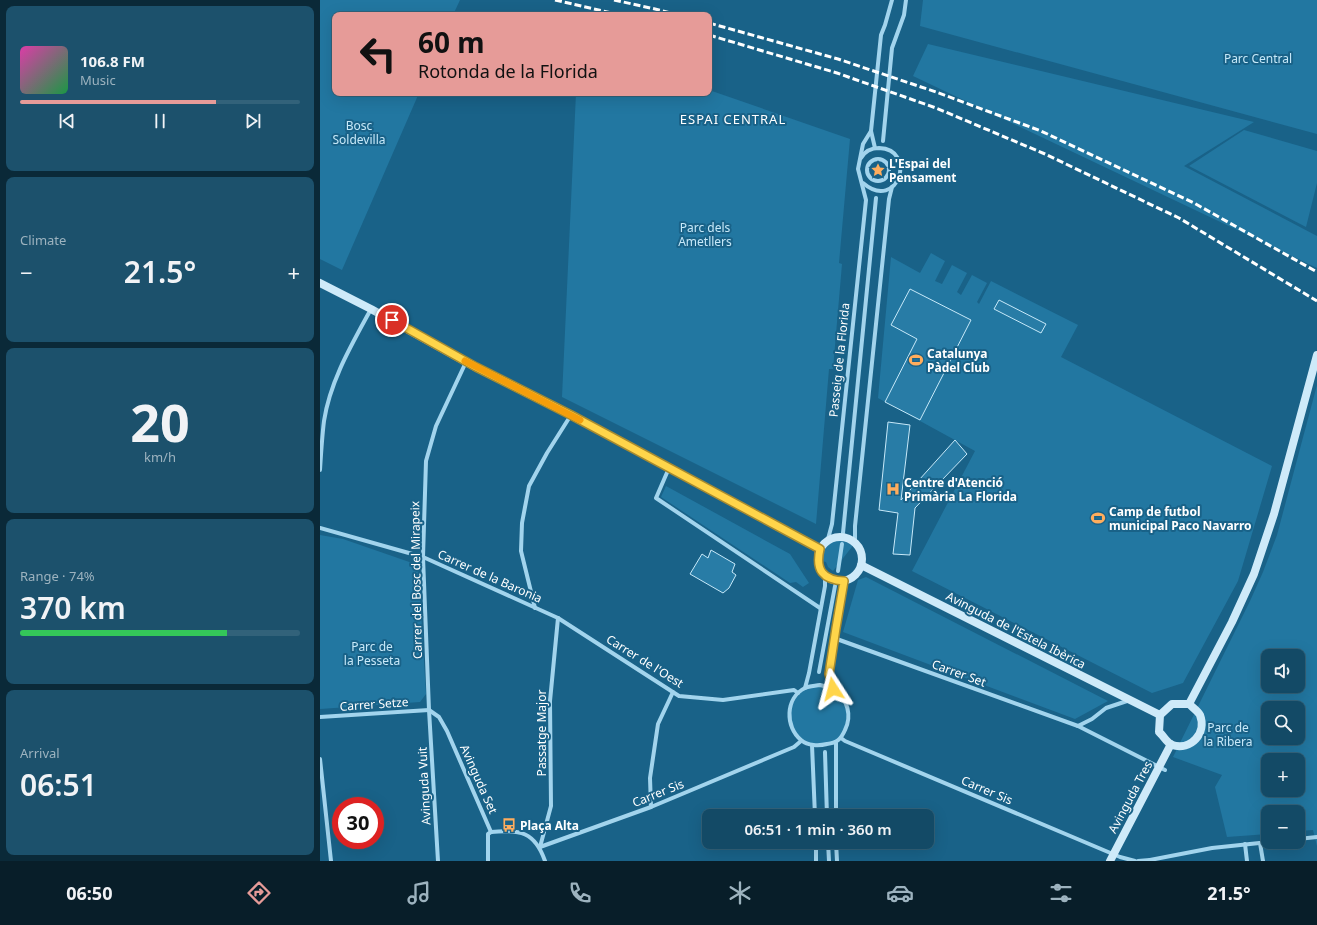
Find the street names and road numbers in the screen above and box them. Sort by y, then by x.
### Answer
street label: Passeig de la Florida [825,302,853,418]
street label: Carrer del Bosc del Mirapeix [406,500,426,659]
street label: Carrer de la Baronia [435,545,545,607]
street label: Avinguda de l'Estela Ibèrica [943,587,1089,673]
street label: Carrer de l'Oest [603,630,687,692]
street label: Carrer Set [930,655,989,691]
street label: Passatge Major [533,690,550,776]
street label: Carrer Setze [339,693,409,715]
street label: Avinguda Set [456,742,502,817]
street label: Avinguda Vuit [413,746,435,826]
street label: Avinguda Tres [1104,758,1156,836]
street label: Carrer Sis [959,772,1016,809]
street label: Carrer Sis [630,775,687,811]

